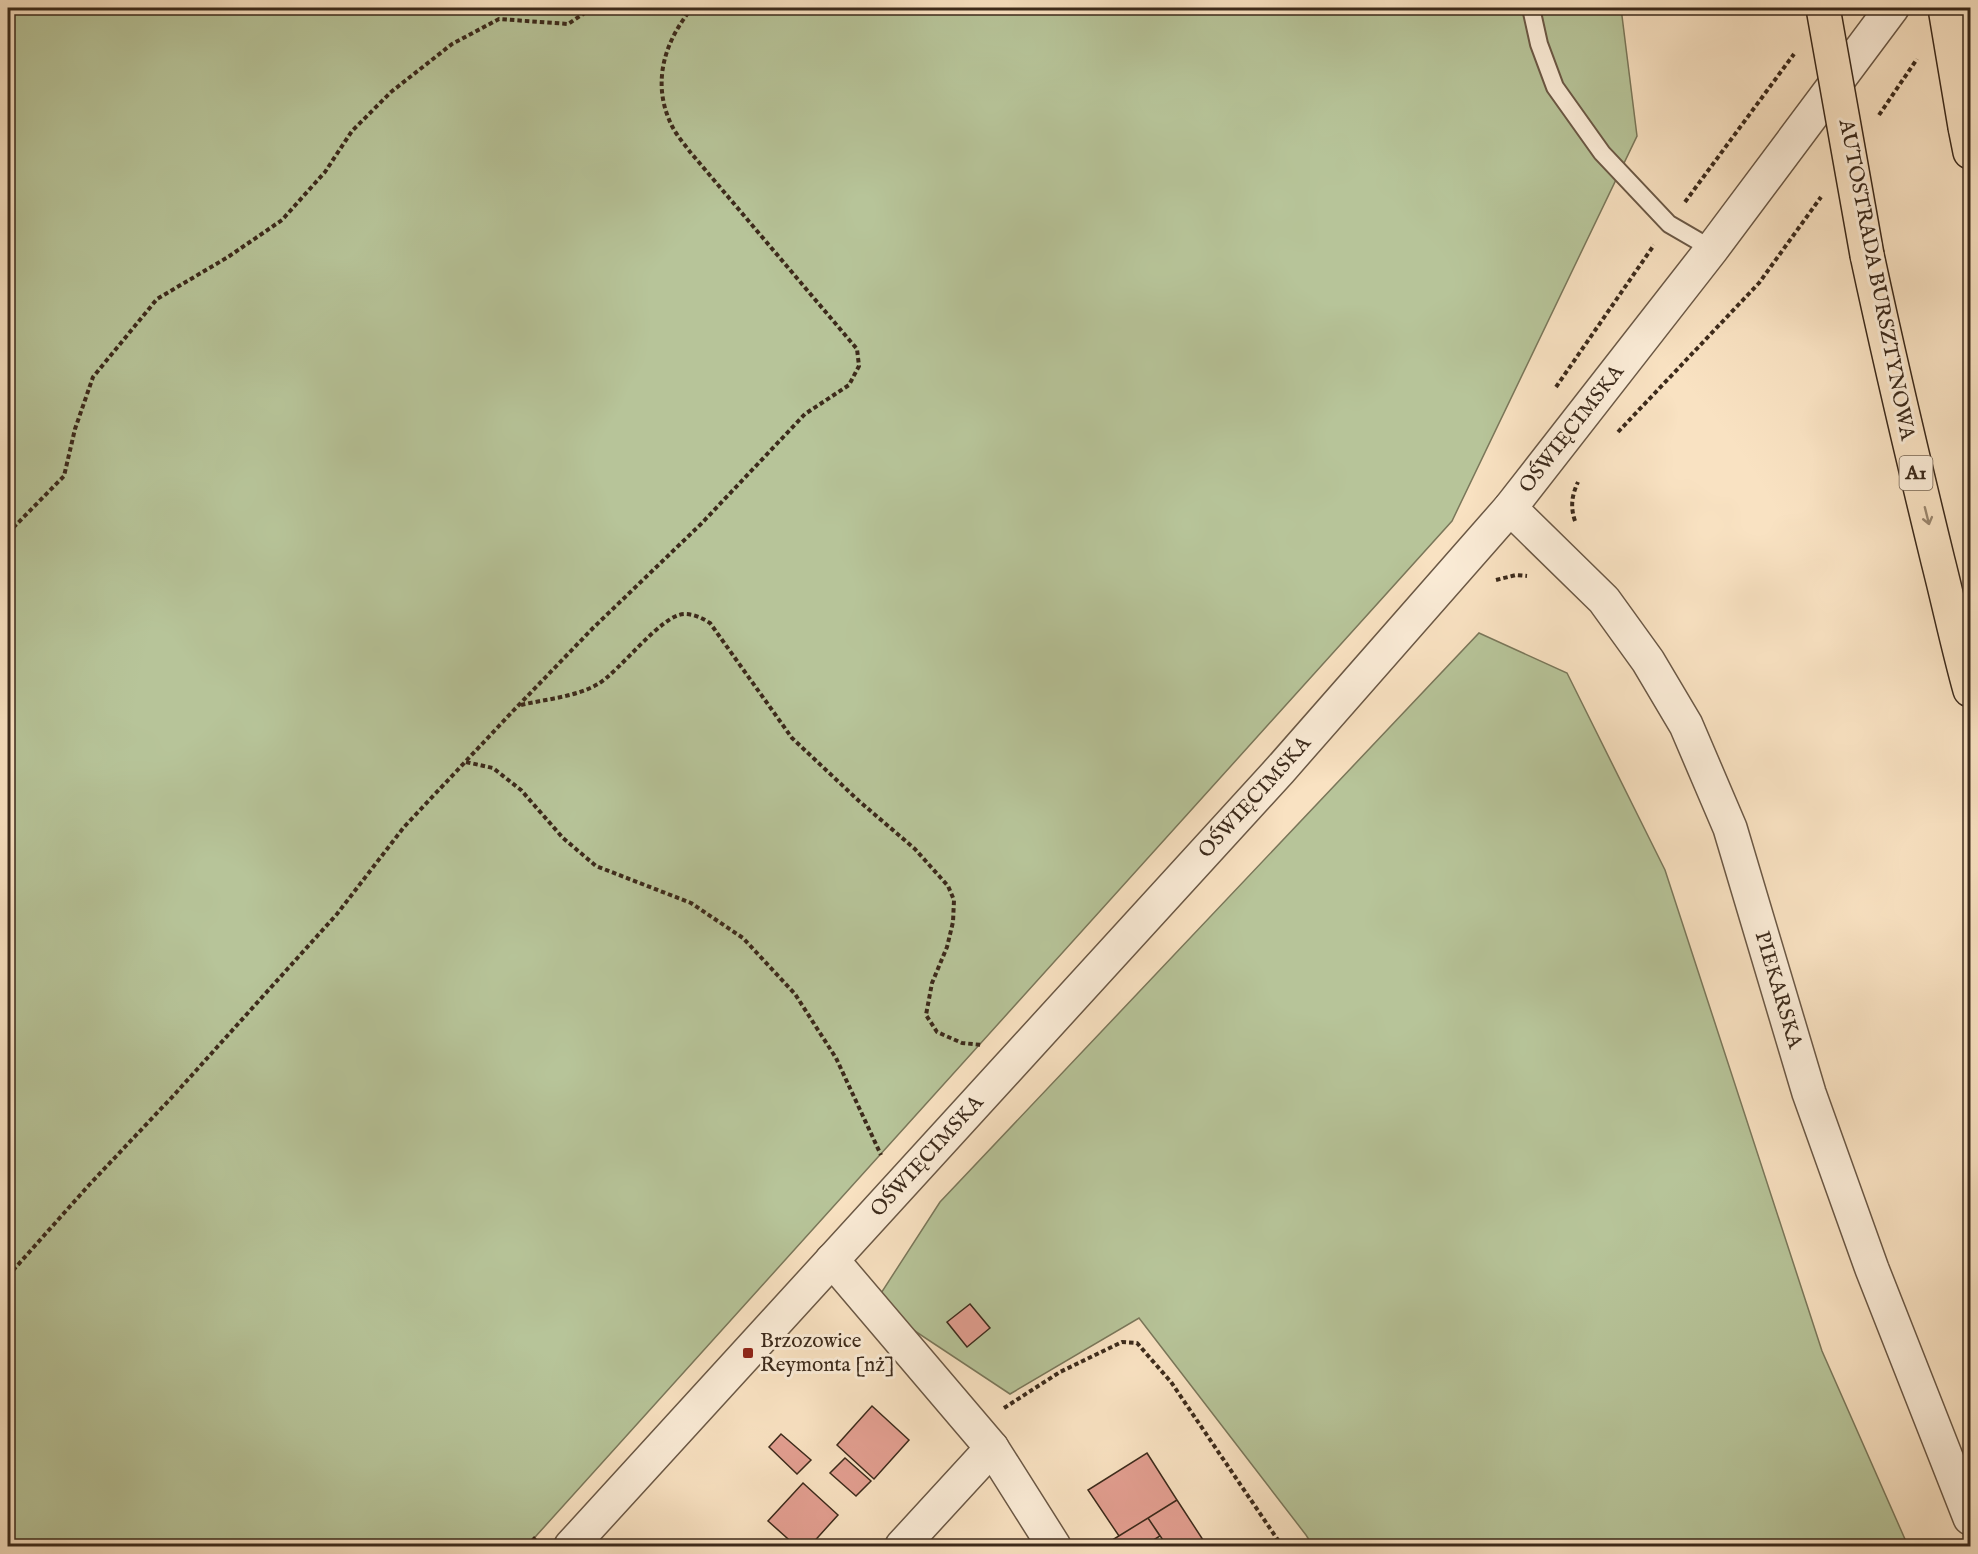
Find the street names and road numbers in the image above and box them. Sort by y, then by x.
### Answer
street label: AUTOSTRADA BURSZTYNOWA [1831,116,1921,444]
street label: OŚWIĘCIMSKA [1513,359,1631,499]
road number: A1 [1900,456,1932,490]
street label: OŚWIĘCIMSKA [1192,730,1318,864]
street label: PIEKARSKA [1748,928,1809,1052]
street label: OŚWIĘCIMSKA [865,1089,990,1223]

